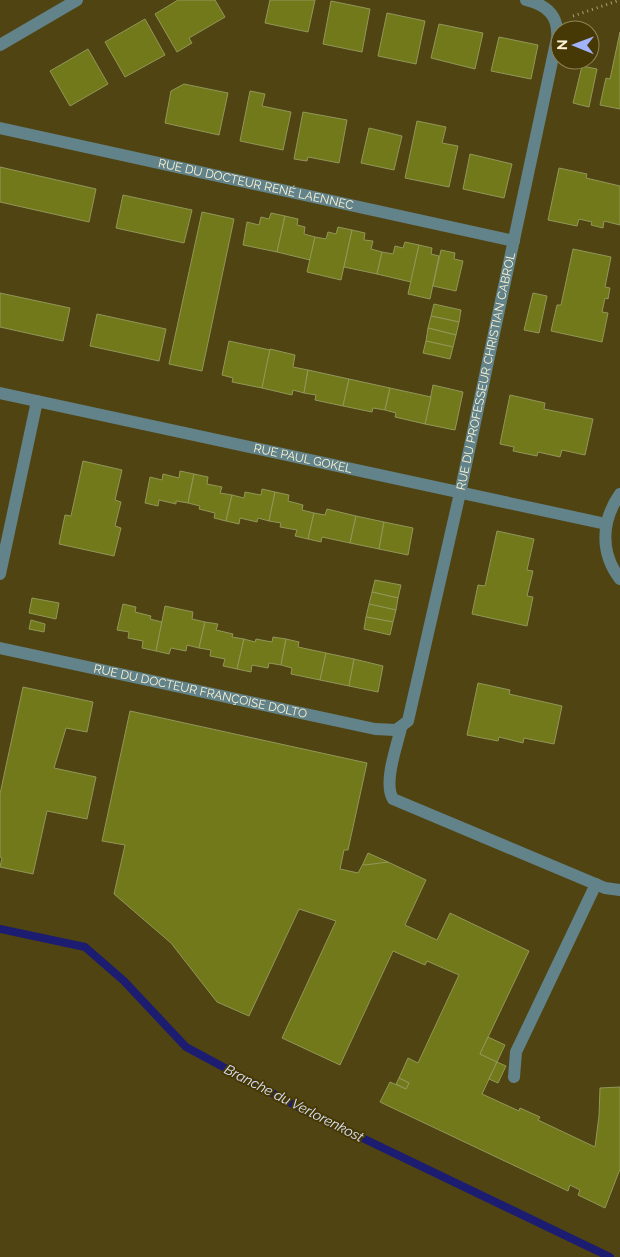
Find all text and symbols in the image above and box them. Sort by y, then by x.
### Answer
north arrow [550,20,600,70]
text: N [554,39,570,50]
street label: RUE DU DOCTEUR RENÉ LAENNEC [157,156,355,213]
street label: RUE DU PROFESSEUR CHRISTIAN CABROL [454,251,518,491]
street label: RUE PAUL GOKEL [252,441,354,476]
street label: RUE DU DOCTEUR FRANÇOISE DOLTO [92,661,308,721]
water label: Branche du Verlorenkost [222,1061,367,1145]

